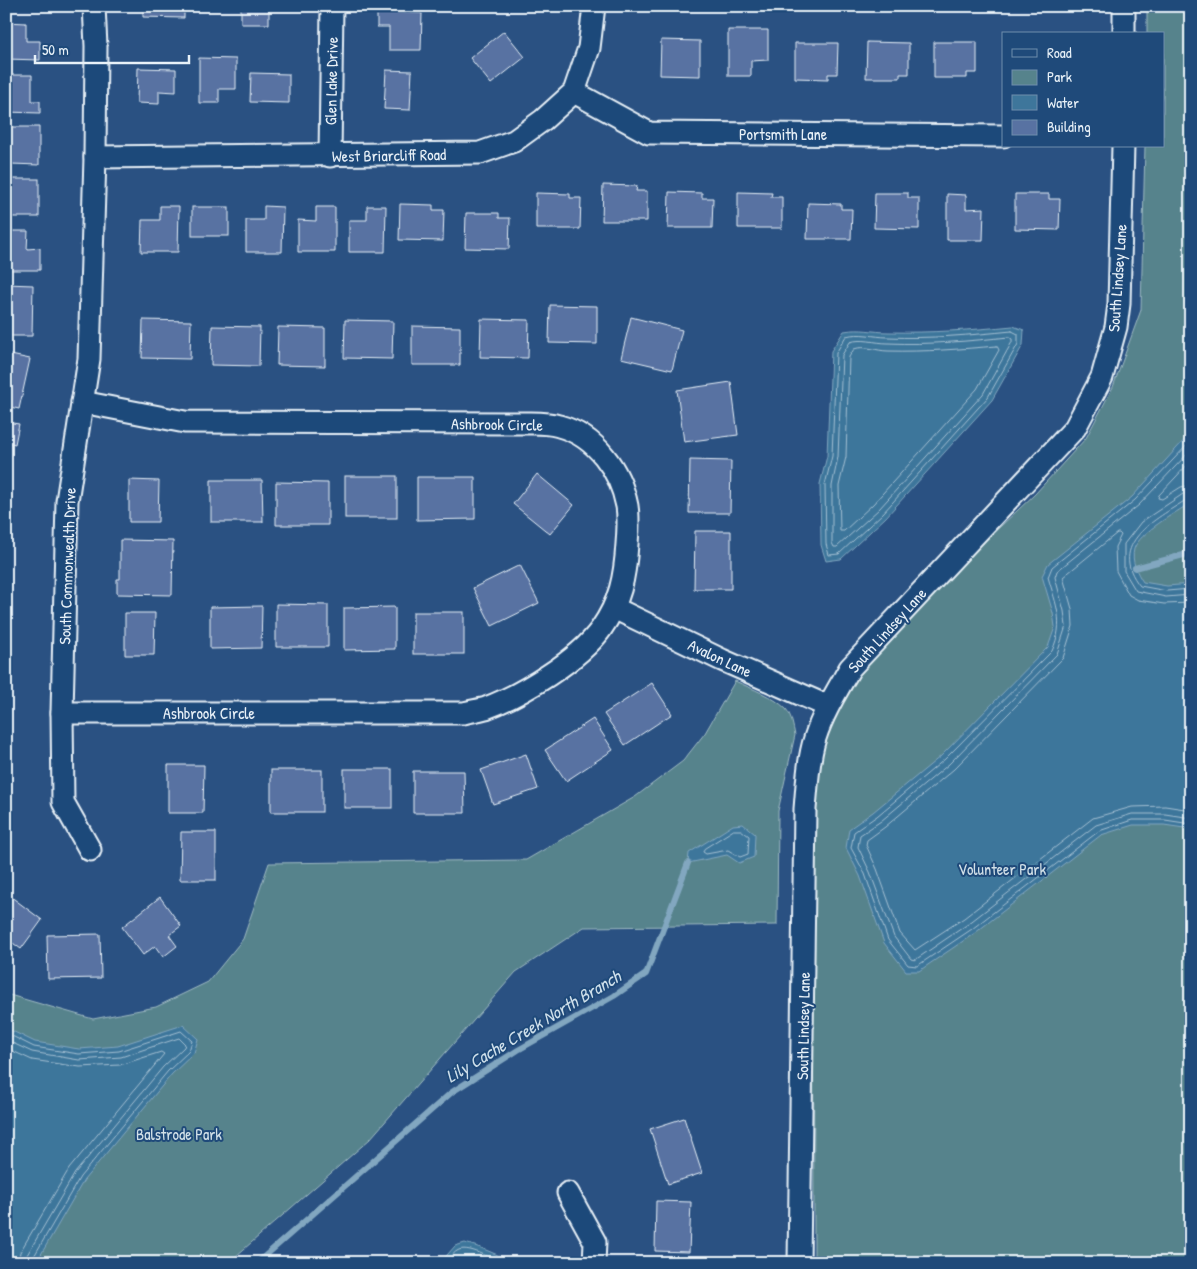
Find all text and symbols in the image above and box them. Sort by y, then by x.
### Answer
scale bar [35,32,189,64]
legend [1002,32,1164,148]
street label: Glen Lake Drive [319,36,343,125]
text: 50 m [42,39,69,60]
text: Road [1047,42,1072,63]
text: Park [1047,66,1072,87]
text: Water [1047,92,1079,113]
text: Building [1047,116,1091,137]
street label: Portsmith Lane [739,123,828,145]
street label: West Briarcliff Road [332,143,446,167]
street label: South Lindsey Lane [1102,223,1132,333]
street label: Ashbrook Circle [451,412,544,436]
street label: South Commonwealth Drive [53,486,81,645]
street label: South Lindsey Lane [843,582,932,677]
street label: Avalon Lane [685,634,756,683]
street label: Ashbrook Circle [163,702,256,724]
park label: Volunteer Park [958,858,1046,880]
water label: Lily Cache Creek North Branch [441,963,626,1088]
street label: South Lindsey Lane [791,971,815,1080]
park label: Balstrode Park [136,1123,222,1145]

